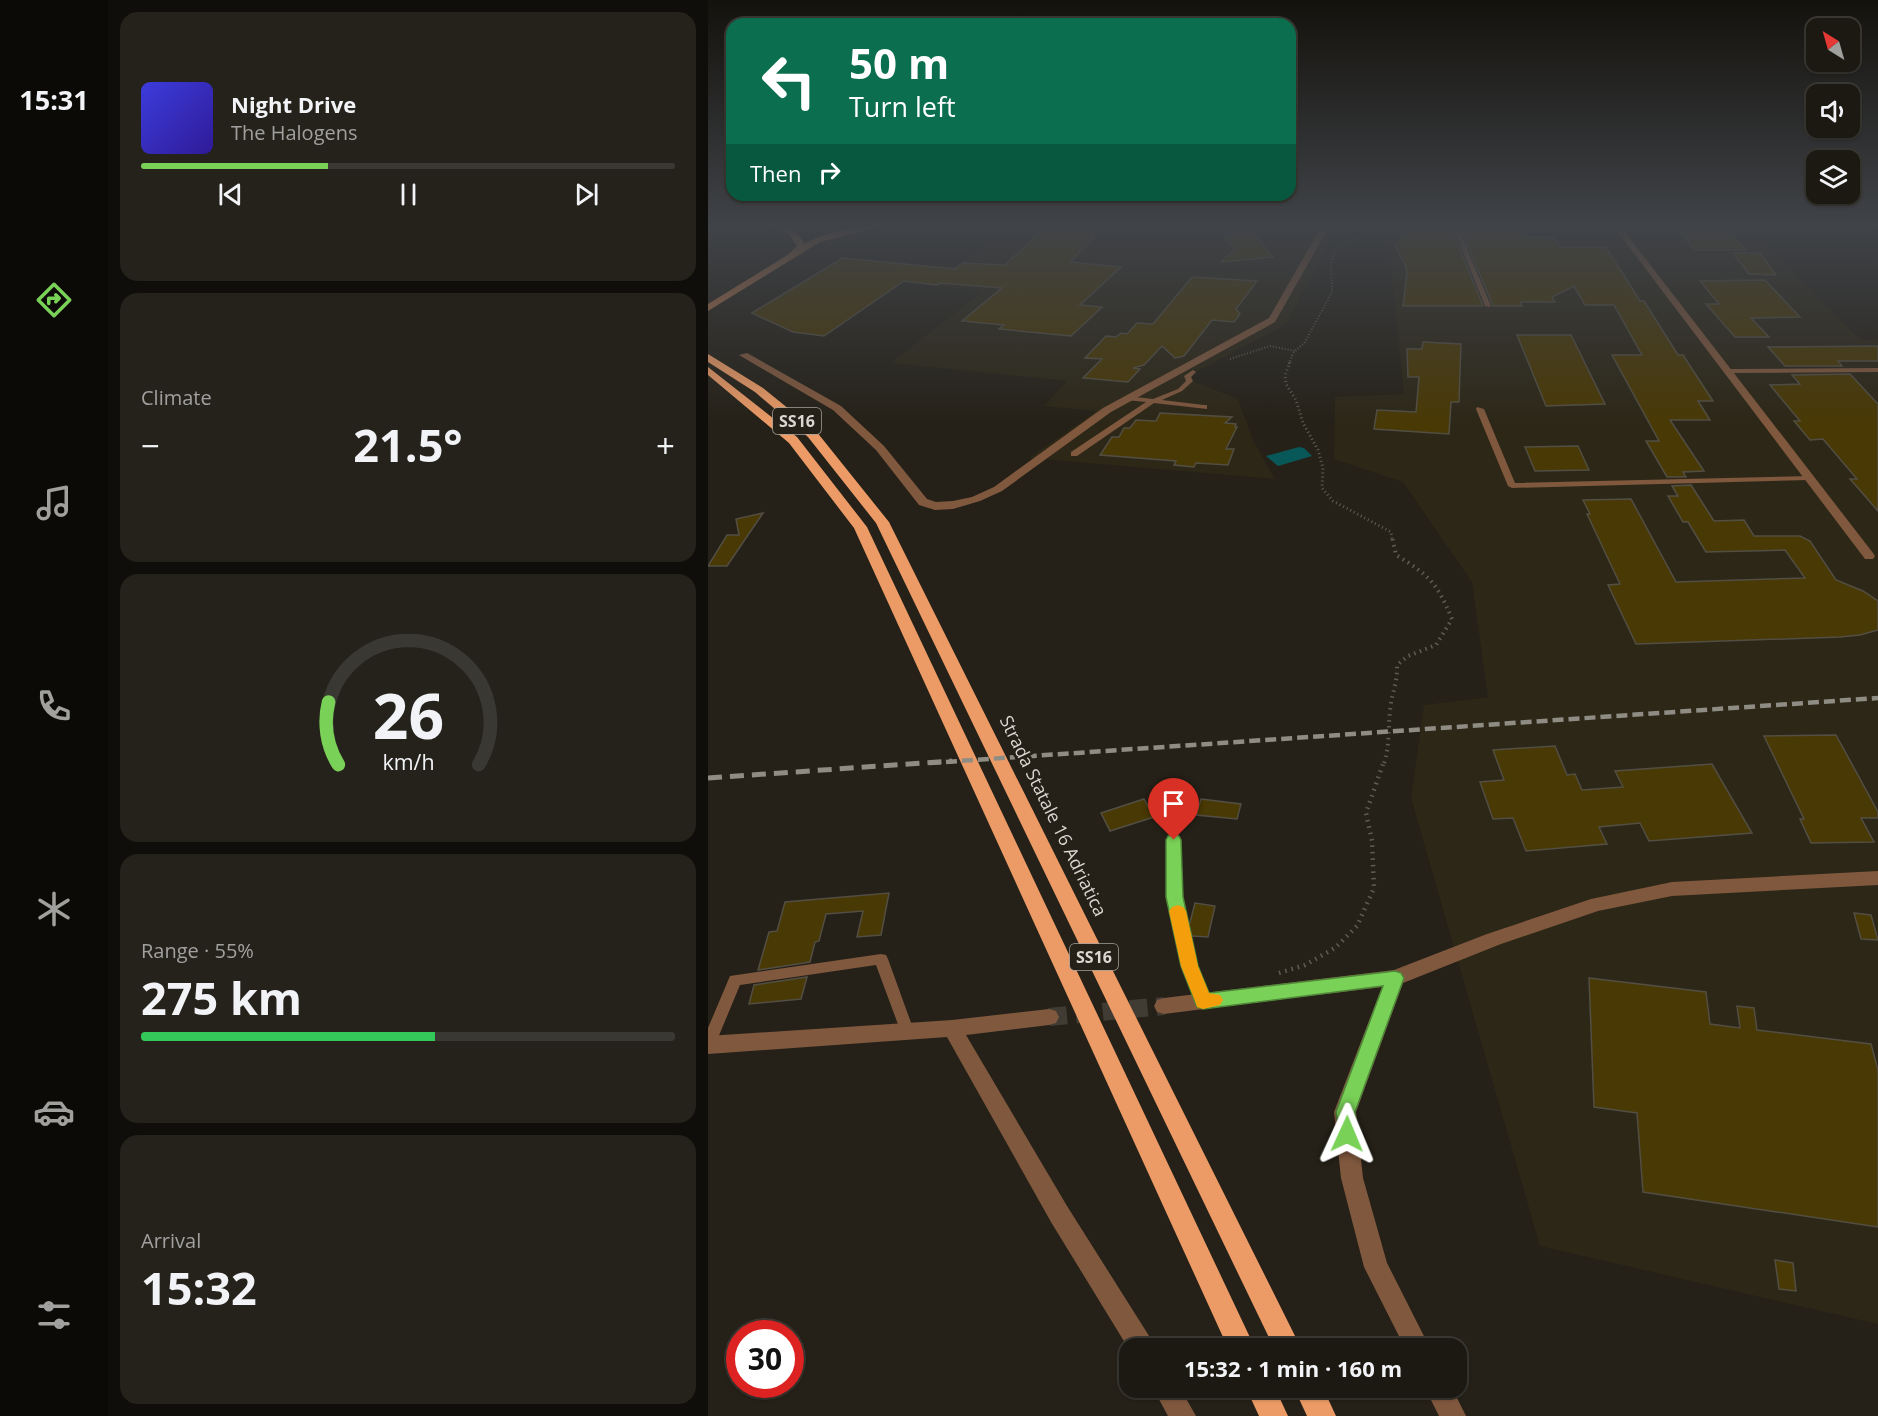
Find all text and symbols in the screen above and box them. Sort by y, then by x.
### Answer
north arrow [1806,18,1860,72]
map controls [1806,18,1860,204]
text: 50 m [849,34,949,91]
icon: left [750,42,828,120]
text: 15:31 [19,81,89,118]
button: sound [1806,84,1860,138]
text: Turn left [849,88,956,125]
text: Night Drive [231,89,356,119]
text: The Halogens [231,119,358,146]
button: layers [1806,150,1860,204]
icon: right [813,156,846,189]
text: Then [750,158,801,188]
icon: previous [214,178,247,211]
icon: pause [392,178,425,211]
icon: next [570,178,603,211]
icon: directions [33,279,75,321]
text: Climate [141,384,212,411]
road number: SS16 [773,408,821,434]
text: 21.5° [353,414,463,475]
text: − [141,423,160,468]
text: + [656,423,675,468]
icon: music [33,482,75,524]
text: 26 [372,672,444,757]
icon: phone [33,685,75,727]
street label: Strada Statale 16 Adriatica [995,711,1113,920]
text: km/h [382,747,434,776]
pin [1148,778,1199,840]
icon: arrive [1157,787,1190,820]
icon: climate [33,888,75,930]
text: Range · 55% [141,937,254,964]
road number: SS16 [1070,944,1118,970]
text: 275 km [141,967,302,1028]
icon: car [33,1091,75,1133]
position arrow [1315,1102,1379,1166]
text: Arrival [141,1227,201,1254]
text: 15:32 [141,1257,257,1318]
icon: filters [33,1294,75,1336]
speed limit sign: 30 [726,1320,804,1398]
text: 15:32 · 1 min · 160 m [1184,1353,1402,1383]

